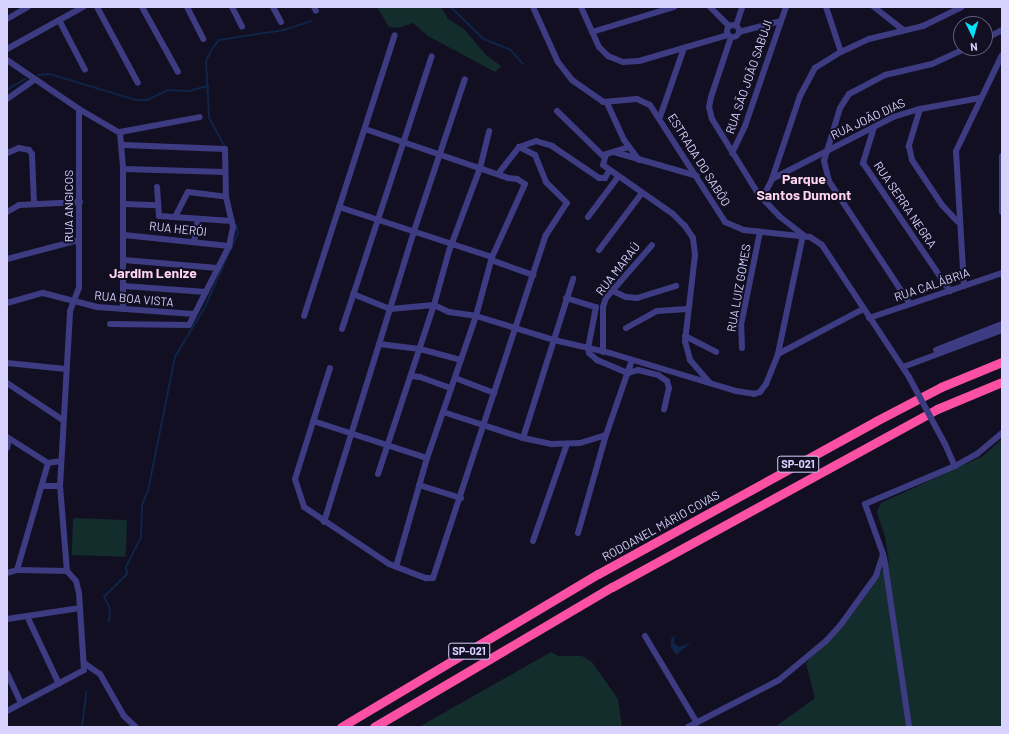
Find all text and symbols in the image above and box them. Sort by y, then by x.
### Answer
north arrow [953,16,993,56]
street label: RUA SÃO JOÃO SABUJI [723,18,775,136]
text: N [970,41,978,54]
street label: RUA JOÃO DIAS [829,96,907,142]
street label: ESTRADA DO SABÔO [665,111,733,209]
street label: RUA SERRA NEGRA [871,159,939,251]
street label: RUA ANGICOS [62,170,76,242]
district label: Parque Santos Dumont [757,171,851,204]
street label: RUA HERÓI [149,219,207,239]
street label: RUA MARAÚ [593,240,643,298]
street label: RUA LUIZ GOMES [724,243,754,333]
district label: Jardim Lenize [109,265,197,281]
street label: RUA CALÁBRIA [892,265,972,305]
street label: RUA BOA VISTA [94,288,174,310]
road number: SP-021 [777,455,819,473]
street label: RODOANEL MÁRIO COVAS [600,488,722,564]
road number: SP-021 [448,642,490,660]

